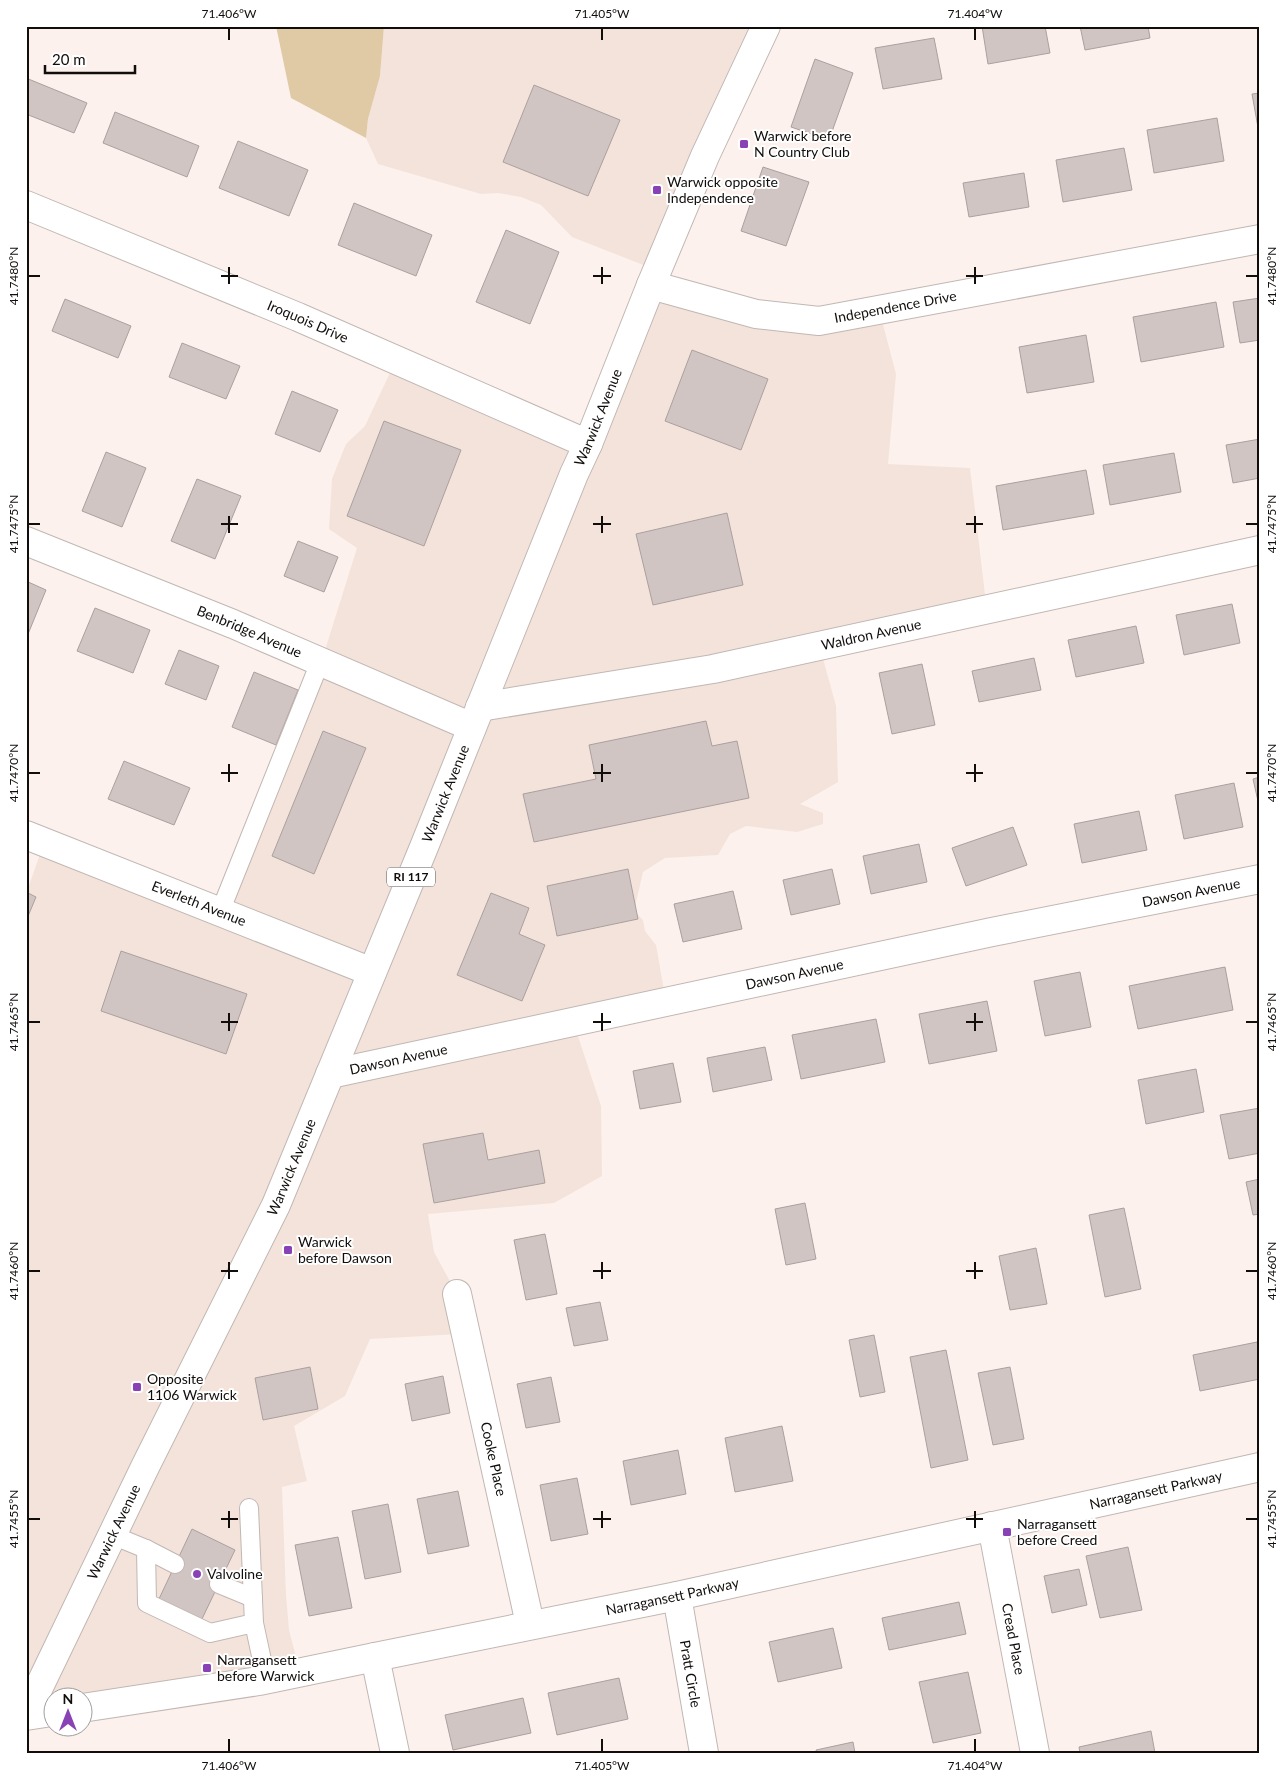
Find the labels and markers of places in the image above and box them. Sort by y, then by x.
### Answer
place label: Warwick before N Country Club [754,127,851,160]
marker: Warwick before N Country Club [738,138,750,150]
place label: Warwick opposite Independence [667,173,778,206]
marker: Warwick opposite Independence [651,184,663,196]
place label: Warwick before Dawson [298,1233,392,1266]
marker: Warwick before Dawson [282,1244,294,1256]
place label: Opposite 1106 Warwick [147,1370,238,1403]
marker: Opposite 1106 Warwick [131,1381,143,1393]
place label: Narragansett before Creed [1017,1515,1097,1548]
marker: Narragansett before Creed [1001,1526,1013,1538]
place label: Valvoline [207,1565,263,1582]
marker: Valvoline [191,1568,203,1580]
place label: Narragansett before Warwick [217,1651,315,1684]
marker: Narragansett before Warwick [201,1662,213,1674]

